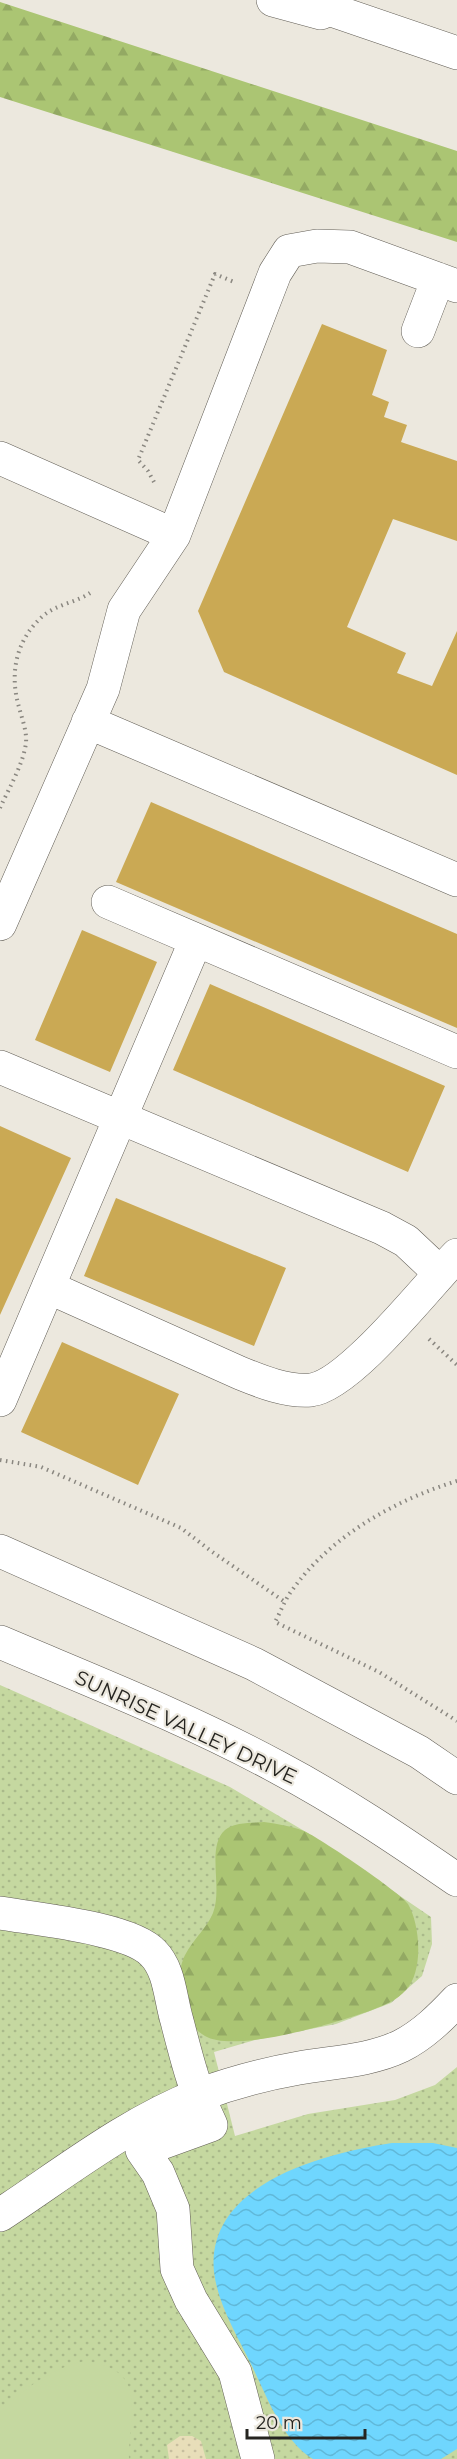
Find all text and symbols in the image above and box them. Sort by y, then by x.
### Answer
street label: SUNRISE VALLEY DRIVE [71,1665,301,1789]
scale bar [247,2402,366,2440]
text: 20 m [256,2412,302,2434]

